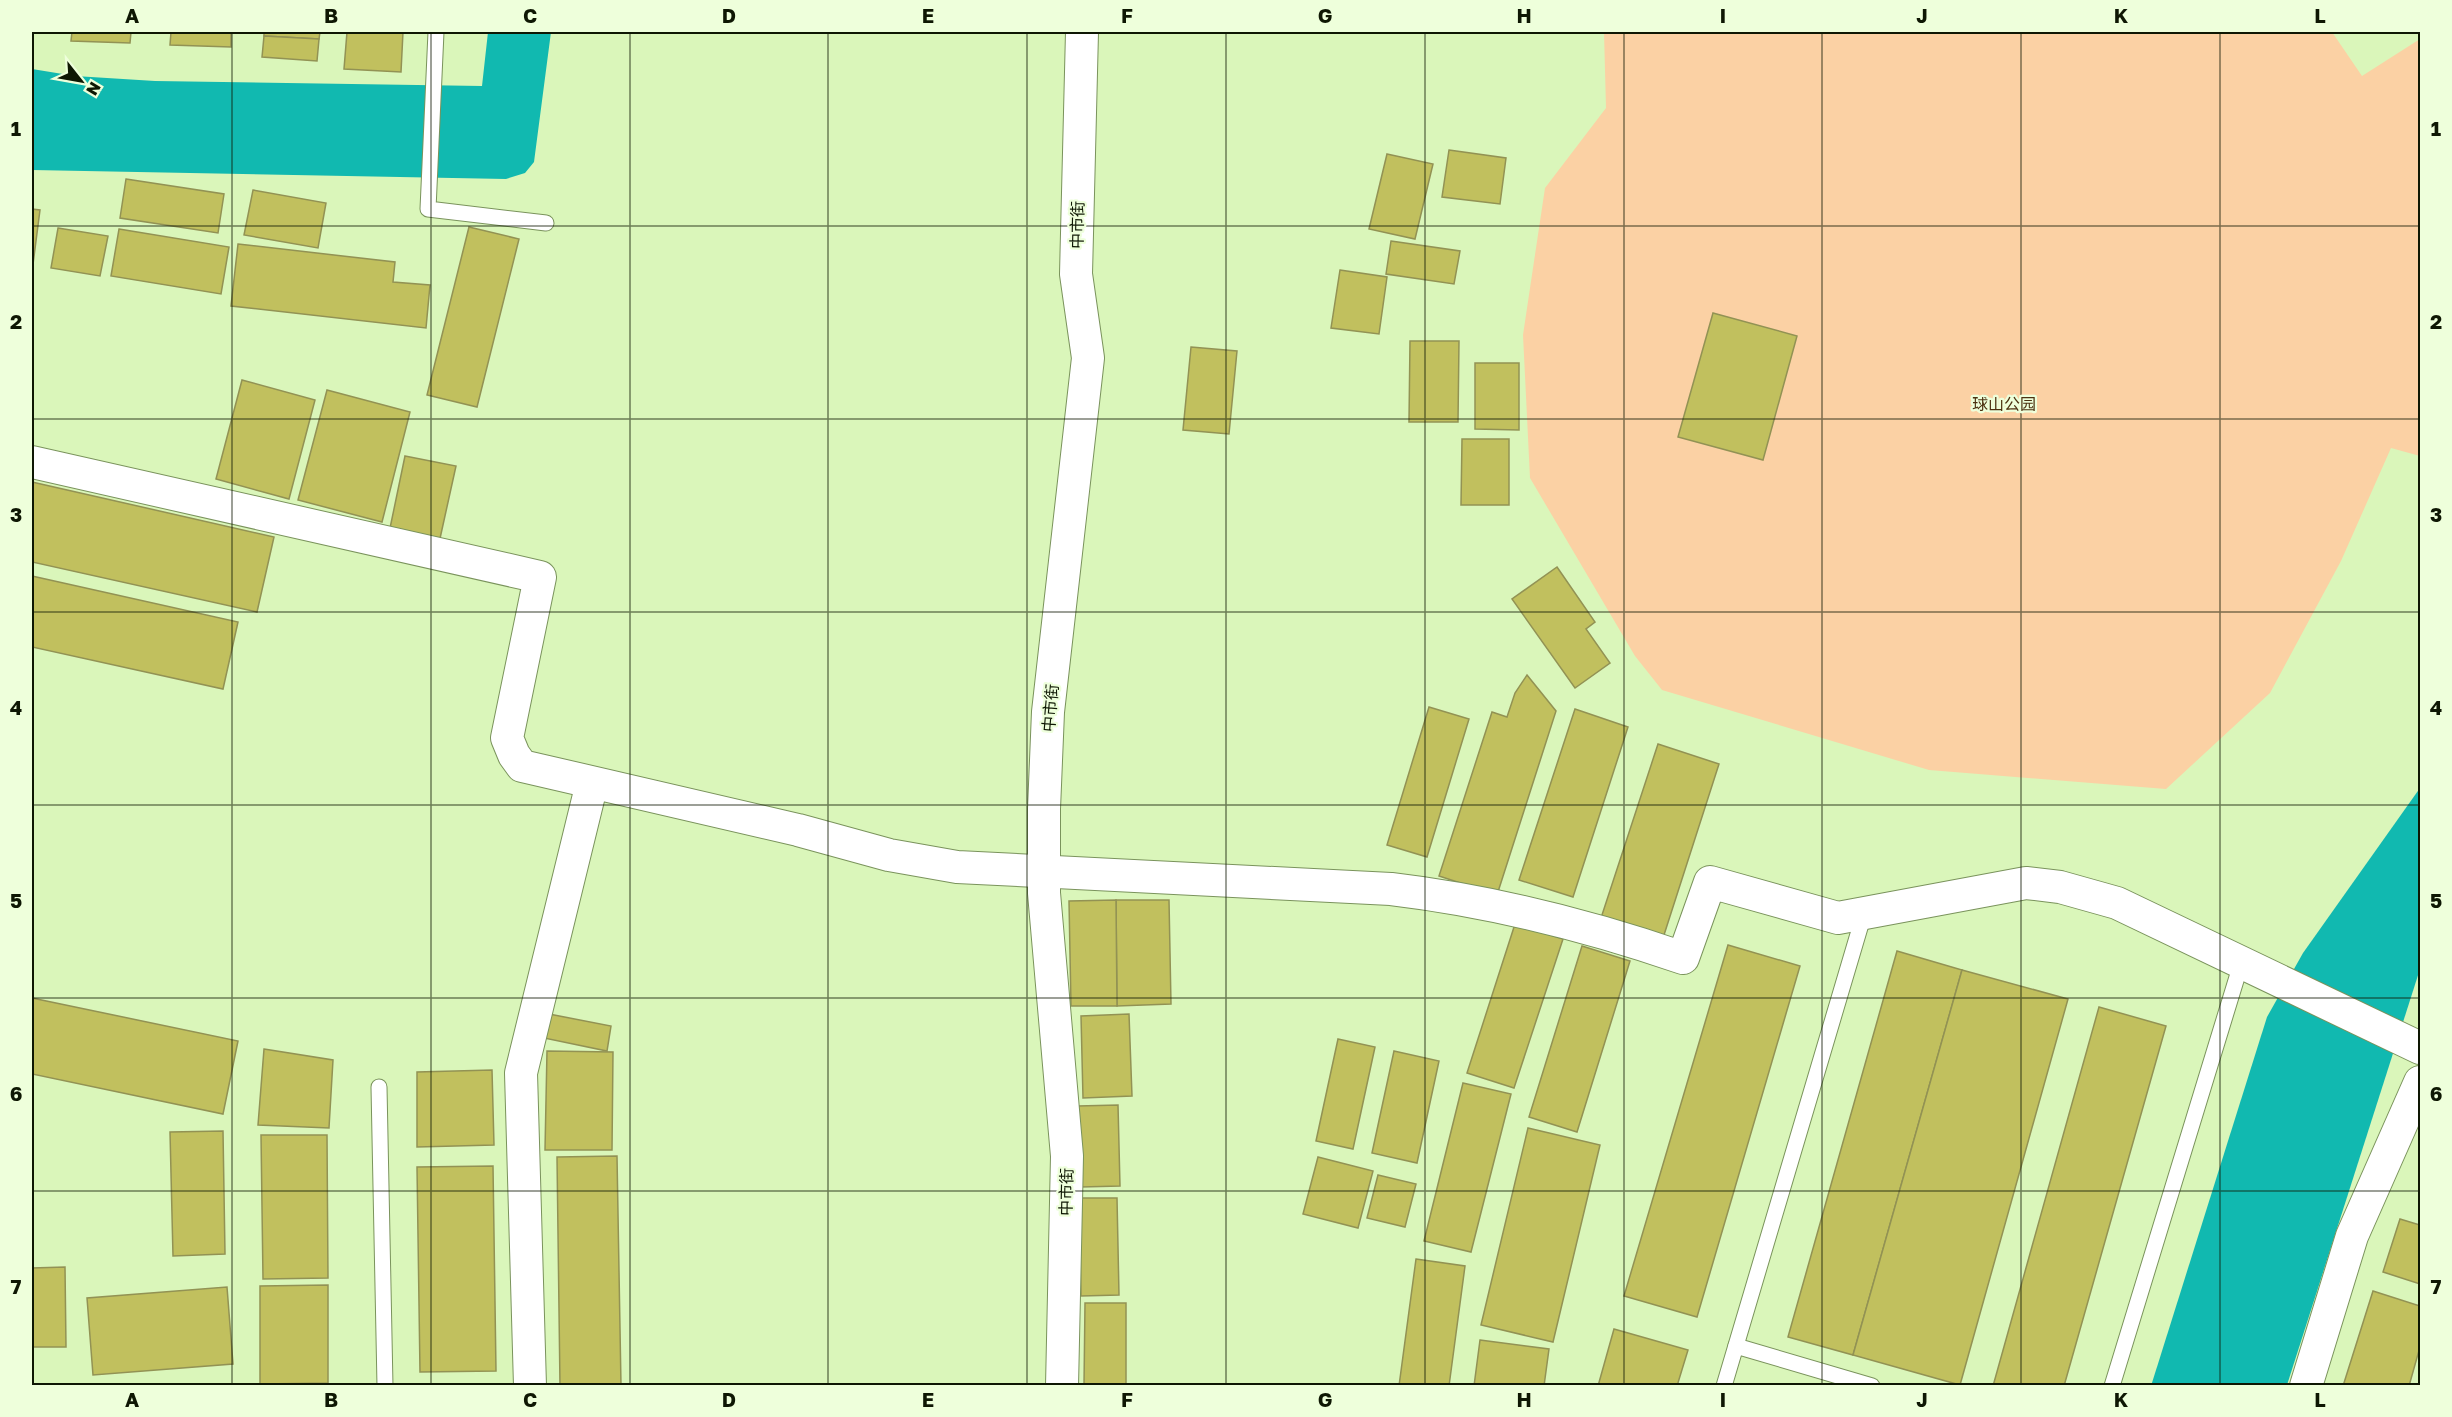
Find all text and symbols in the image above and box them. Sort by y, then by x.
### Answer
text: A [125,3,139,27]
text: B [324,3,338,27]
text: C [523,3,537,27]
text: D [722,3,736,27]
text: E [922,3,934,27]
text: F [1121,3,1133,27]
text: G [1318,3,1332,27]
text: H [1516,3,1532,27]
text: I [1720,3,1726,27]
text: J [1916,3,1928,27]
text: K [2114,3,2129,27]
text: L [2314,3,2326,27]
north arrow [51,51,111,111]
text: N [82,78,106,99]
text: 1 [11,116,21,140]
text: 1 [2431,116,2441,140]
street label: 中市街 [1067,201,1087,249]
text: 2 [10,309,22,333]
text: 2 [2430,309,2442,333]
park label: 球山公园 [1972,394,2036,414]
text: 3 [10,502,22,526]
text: 3 [2430,502,2442,526]
street label: 中市街 [1038,683,1062,733]
text: 4 [10,695,22,719]
text: 4 [2430,695,2442,719]
text: 5 [10,888,22,912]
text: 5 [2430,888,2442,912]
text: 6 [10,1081,22,1105]
text: 6 [2430,1081,2442,1105]
street label: 中市街 [1056,1168,1076,1216]
text: 7 [11,1274,22,1298]
text: 7 [2431,1274,2442,1298]
text: A [125,1387,139,1411]
text: B [324,1387,338,1411]
text: C [523,1387,537,1411]
text: D [722,1387,736,1411]
text: E [922,1387,934,1411]
text: F [1121,1387,1133,1411]
text: G [1318,1387,1332,1411]
text: H [1516,1387,1532,1411]
text: I [1720,1387,1726,1411]
text: J [1916,1387,1928,1411]
text: K [2114,1387,2129,1411]
text: L [2314,1387,2326,1411]

